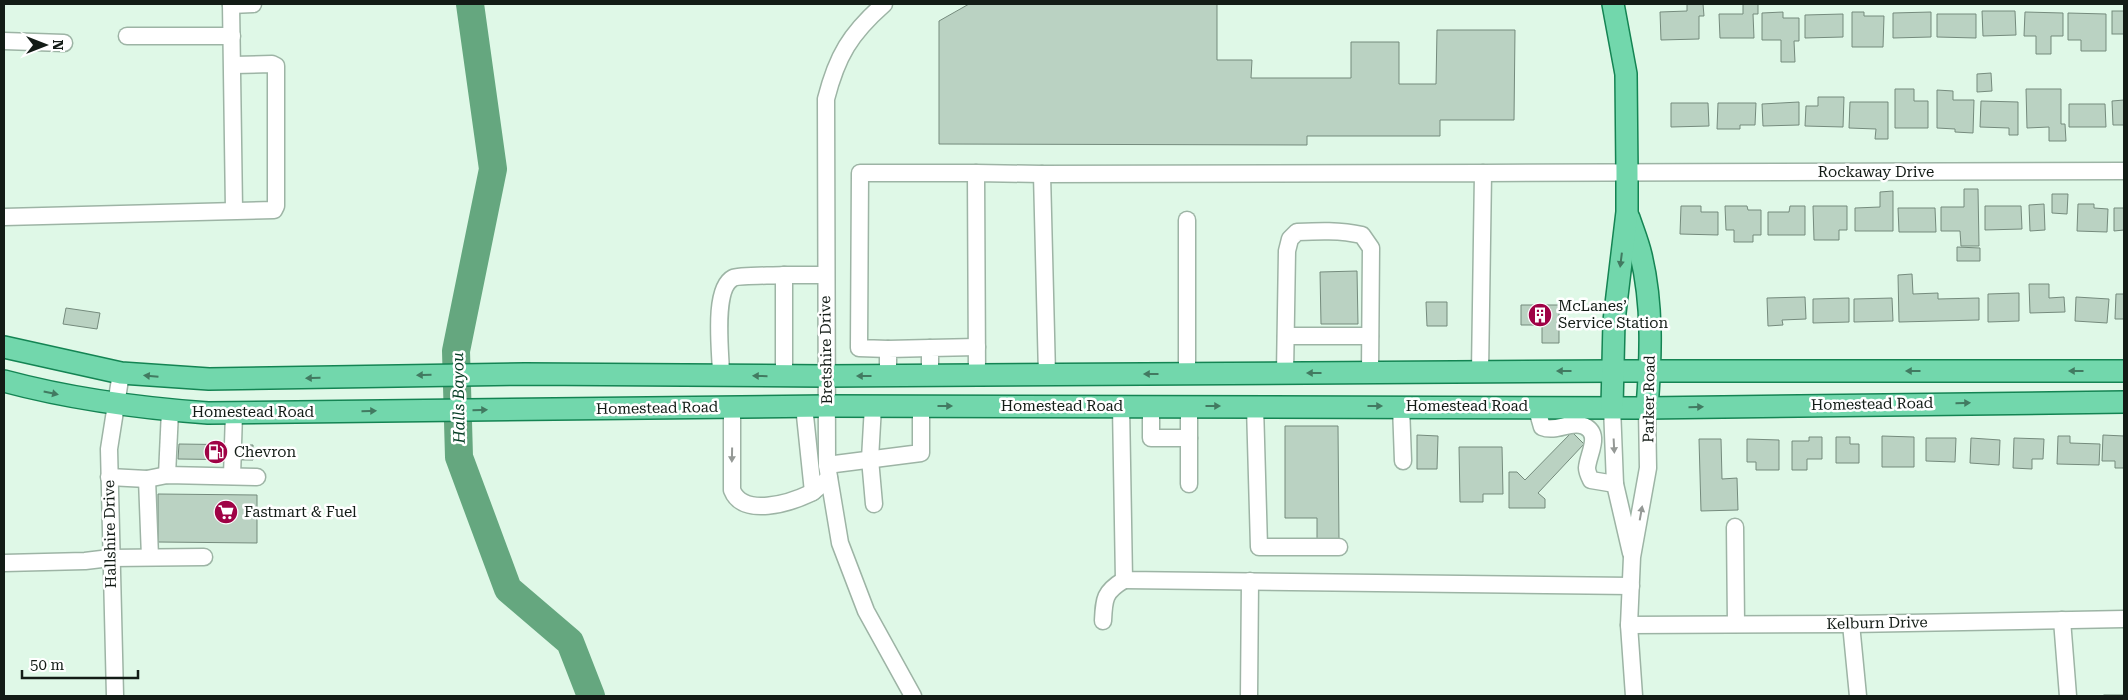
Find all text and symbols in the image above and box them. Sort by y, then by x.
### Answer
north arrow [20,20,70,70]
text: N [50,40,66,51]
street label: Rockaway Drive [1818,163,1934,181]
one-way arrow [1617,253,1625,269]
street label: Bretshire Drive [816,295,836,405]
place label: McLanes’ Service Station [1558,297,1669,332]
building icon: McLanes’ Service Station [1527,302,1553,328]
water label: Halls Bayou [448,352,469,445]
street label: Parker Road [1639,355,1659,443]
one-way arrow [1556,367,1572,375]
one-way arrow [1905,367,1921,375]
one-way arrow [2067,367,2083,375]
one-way arrow [1306,369,1322,377]
one-way arrow [1143,370,1159,378]
one-way arrow [142,371,158,379]
one-way arrow [416,372,432,380]
one-way arrow [751,372,767,380]
one-way arrow [856,372,872,380]
one-way arrow [305,374,321,382]
one-way arrow [43,389,58,397]
street label: Homestead Road [1811,394,1934,414]
street label: Homestead Road [1001,397,1124,415]
street label: Homestead Road [1406,397,1529,415]
street label: Homestead Road [596,398,719,418]
one-way arrow [1955,399,1971,407]
one-way arrow [938,402,954,410]
one-way arrow [1205,402,1221,410]
one-way arrow [1368,402,1384,410]
street label: Homestead Road [192,403,315,421]
one-way arrow [1688,403,1704,411]
one-way arrow [472,406,488,414]
one-way arrow [362,407,378,415]
one-way arrow [1610,438,1618,454]
fuel station icon: Chevron [203,439,229,465]
place label: Chevron [234,443,296,461]
one-way arrow [728,448,736,464]
street label: Hallshire Drive [100,480,120,588]
supermarket icon: Fastmart & Fuel [213,499,239,525]
place label: Fastmart & Fuel [244,503,357,521]
one-way arrow [1637,504,1645,520]
street label: Kelburn Drive [1826,613,1928,633]
scale bar [22,648,139,680]
text: 50 m [30,656,65,674]

